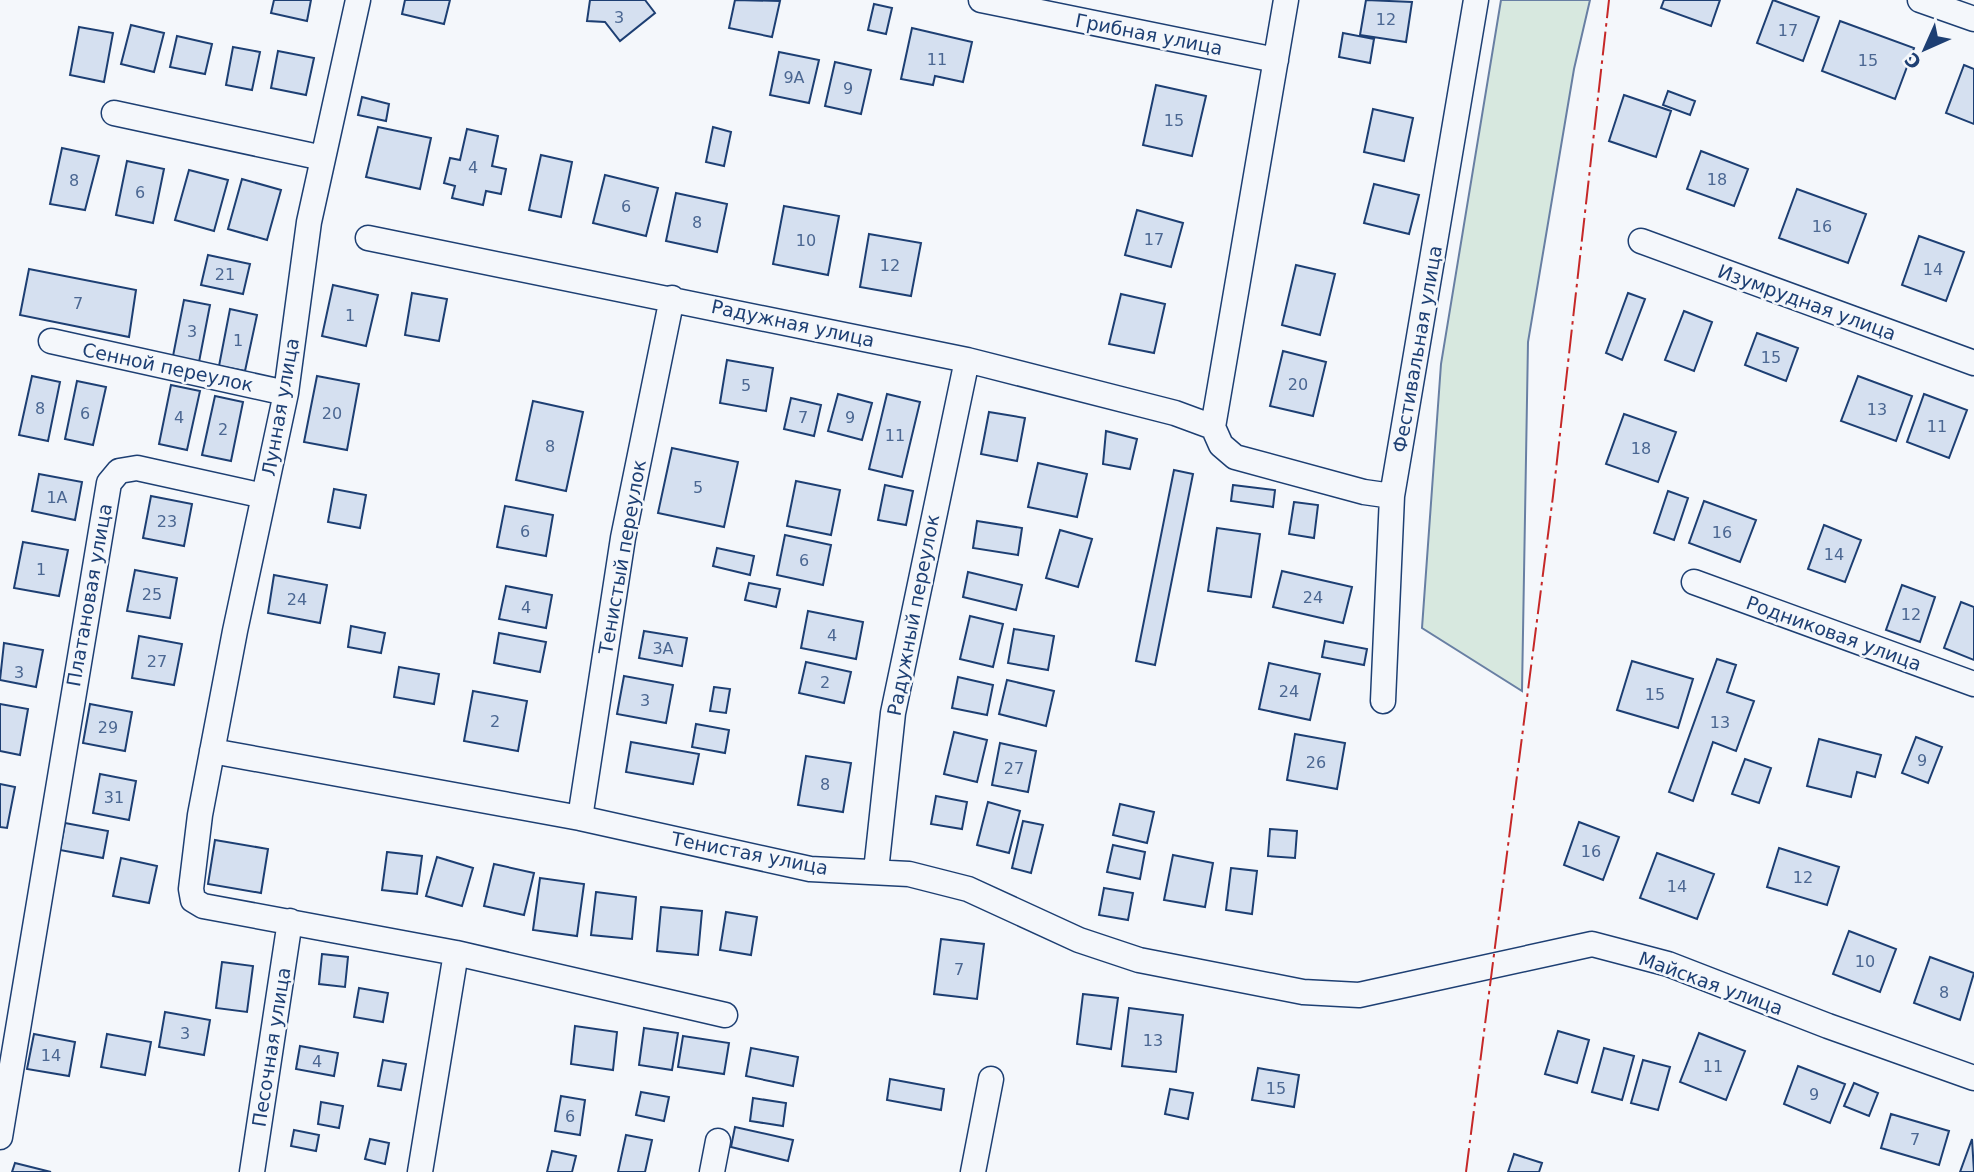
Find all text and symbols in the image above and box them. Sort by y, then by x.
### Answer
house number: 3 [614,8,624,27]
street label: Грибная улица [1073,9,1225,59]
house number: 12 [1376,10,1396,29]
north arrow [1890,14,1960,84]
house number: 17 [1778,21,1798,40]
text: С [1900,48,1926,74]
house number: 11 [927,50,947,69]
house number: 15 [1858,51,1878,70]
house number: 9А [783,68,805,87]
house number: 9 [843,79,853,98]
house number: 15 [1164,111,1184,130]
house number: 4 [468,158,478,177]
house number: 18 [1707,170,1727,189]
house number: 8 [69,171,79,190]
house number: 6 [135,183,145,202]
house number: 6 [621,197,631,216]
house number: 8 [692,213,702,232]
house number: 16 [1812,217,1832,236]
house number: 17 [1144,230,1164,249]
house number: 10 [796,231,816,250]
street label: Фестивальная улица [1388,244,1446,454]
house number: 12 [880,256,900,275]
street label: Изумрудная улица [1715,259,1899,345]
house number: 14 [1923,260,1943,279]
house number: 21 [215,265,235,284]
house number: 7 [73,294,83,313]
street label: Радужная улица [709,295,877,351]
house number: 1 [345,306,355,325]
house number: 3 [187,322,197,341]
house number: 1 [233,331,243,350]
street label: Лунная улица [257,336,303,478]
street label: Сенной переулок [81,338,255,396]
house number: 15 [1761,348,1781,367]
house number: 20 [1288,375,1308,394]
house number: 5 [741,376,751,395]
house number: 8 [35,399,45,418]
house number: 13 [1867,400,1887,419]
house number: 6 [80,404,90,423]
house number: 20 [322,404,342,423]
house number: 4 [174,408,184,427]
house number: 7 [798,408,808,427]
house number: 9 [845,408,855,427]
house number: 11 [1927,417,1947,436]
house number: 2 [218,420,228,439]
house number: 11 [885,426,905,445]
house number: 8 [545,437,555,456]
house number: 18 [1631,439,1651,458]
street label: Тенистый переулок [594,458,650,657]
house number: 5 [693,478,703,497]
house number: 1А [46,488,68,507]
street label: Платановая улица [62,502,116,688]
house number: 23 [157,512,177,531]
street label: Радужный переулок [883,512,943,718]
house number: 6 [520,522,530,541]
house number: 16 [1712,523,1732,542]
house number: 14 [1824,545,1844,564]
house number: 6 [799,551,809,570]
house number: 1 [36,560,46,579]
house number: 25 [142,585,162,604]
house number: 24 [1303,588,1323,607]
house number: 24 [287,590,307,609]
street label: Родниковая улица [1743,591,1925,675]
house number: 4 [521,598,531,617]
house number: 12 [1901,605,1921,624]
house number: 4 [827,626,837,645]
house number: 3А [652,639,674,658]
house number: 27 [147,652,167,671]
house number: 3 [14,663,24,682]
house number: 2 [820,673,830,692]
house number: 24 [1279,682,1299,701]
house number: 15 [1645,685,1665,704]
house number: 3 [640,691,650,710]
house number: 2 [490,712,500,731]
house number: 13 [1710,713,1730,732]
house number: 29 [98,718,118,737]
house number: 9 [1917,751,1927,770]
house number: 26 [1306,753,1326,772]
house number: 27 [1004,759,1024,778]
house number: 8 [820,775,830,794]
house number: 31 [104,788,124,807]
street label: Тенистая улица [669,827,830,879]
house number: 16 [1581,842,1601,861]
house number: 12 [1793,868,1813,887]
house number: 14 [1667,877,1687,896]
street label: Майская улица [1636,947,1786,1019]
house number: 10 [1855,952,1875,971]
house number: 7 [954,960,964,979]
street label: Песочная улица [248,966,294,1128]
house number: 8 [1939,983,1949,1002]
house number: 3 [180,1024,190,1043]
house number: 13 [1143,1031,1163,1050]
house number: 14 [41,1046,61,1065]
house number: 4 [312,1052,322,1071]
house number: 11 [1703,1057,1723,1076]
house number: 15 [1266,1079,1286,1098]
house number: 9 [1809,1085,1819,1104]
house number: 6 [565,1107,575,1126]
house number: 7 [1910,1130,1920,1149]

